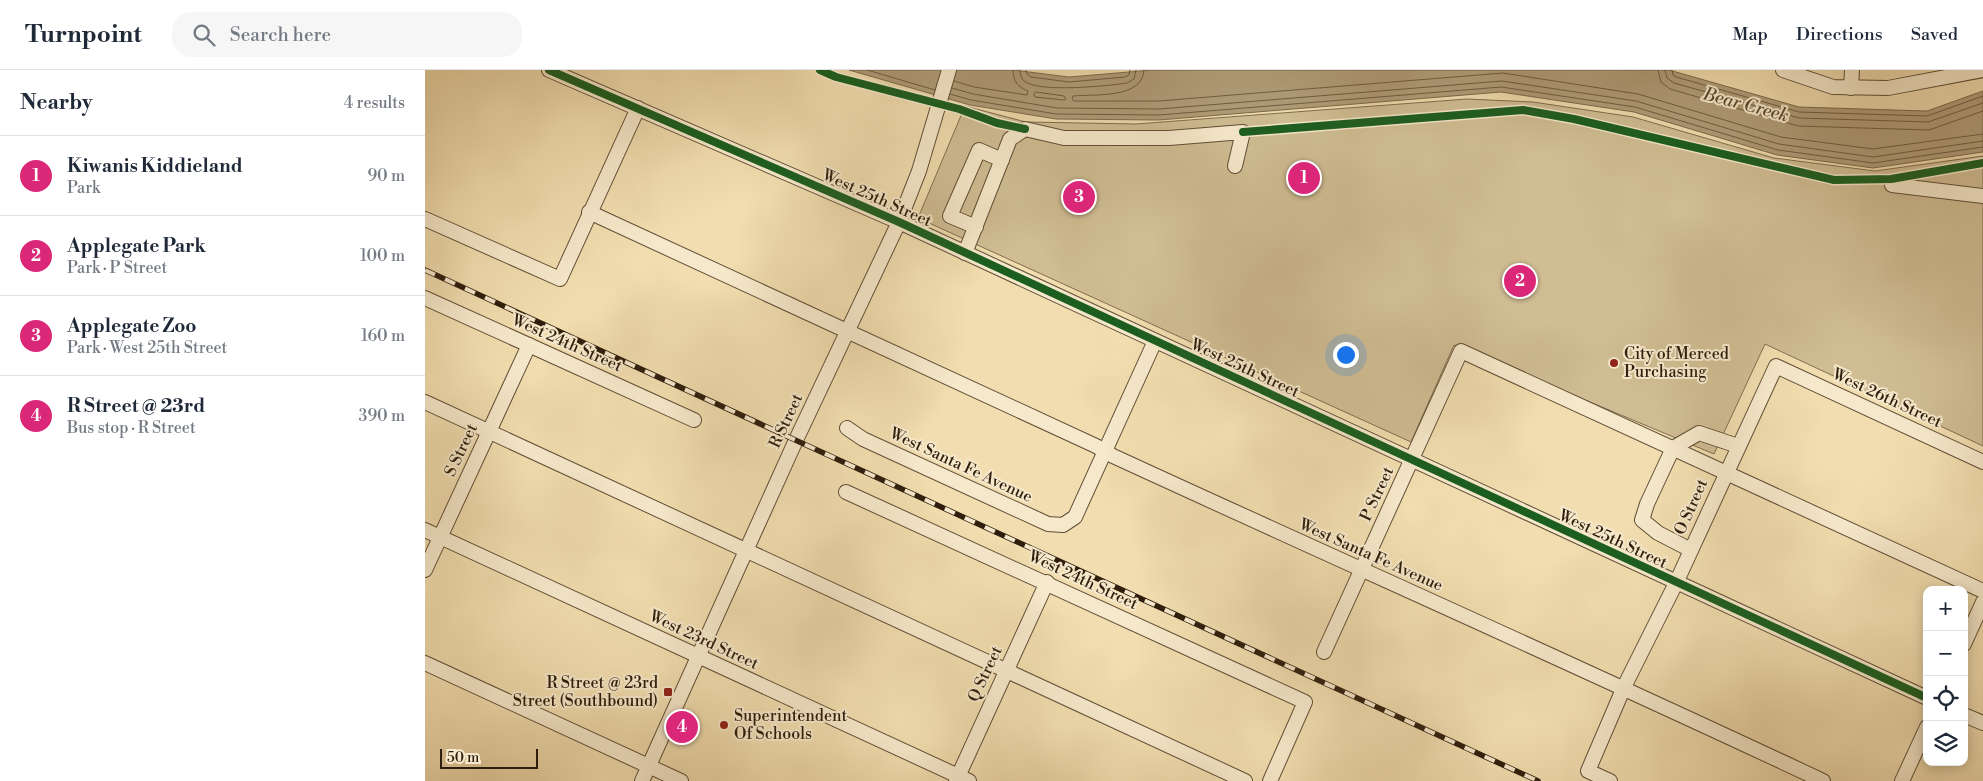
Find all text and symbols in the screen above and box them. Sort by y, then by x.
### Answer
search box [172,12,522,57]
text: Turnpoint [25,20,142,50]
icon: search [190,21,218,49]
text: Search here [230,23,331,47]
text: Map [1732,23,1768,46]
text: Directions [1796,23,1883,46]
text: Saved [1911,23,1958,46]
water label: Bear Creek [1700,82,1791,127]
text: Nearby [20,90,93,116]
text: 4 results [344,93,405,113]
text: Kiwanis Kiddieland [67,154,243,178]
pin: 1 [1288,159,1320,197]
street label: West 25th Street [818,165,935,231]
text: 1 [32,166,40,186]
text: 90 m [367,166,405,186]
text: Park [67,178,100,198]
pin: 3 [1063,178,1095,216]
text: Applegate Park [67,234,206,258]
text: 2 [31,246,41,266]
text: 100 m [360,246,405,266]
text: Park · P Street [67,258,167,278]
pin: 2 [1504,262,1536,300]
street label: West 24th Street [508,309,626,376]
text: Applegate Zoo [67,314,197,338]
text: 3 [31,326,41,346]
text: 160 m [361,326,405,346]
street label: West 25th Street [1187,334,1303,402]
text: Park · West 25th Street [67,338,227,358]
your location [1333,342,1359,368]
place label: City of Merced Purchasing [1624,344,1729,382]
marker: City of Merced Purchasing [1608,357,1620,369]
street label: West 26th Street [1828,363,1945,432]
street label: R Street [765,390,807,451]
text: R Street @ 23rd [67,394,205,418]
text: 4 [31,406,41,426]
text: 390 m [359,406,405,426]
text: Bus stop · R Street [67,418,196,438]
street label: S Street [440,420,482,480]
street label: West Santa Fe Avenue [885,423,1036,507]
street label: P Street [1356,463,1398,524]
street label: O Street [1670,476,1712,538]
street label: West 25th Street [1555,505,1671,573]
street label: West Santa Fe Avenue [1295,514,1446,596]
street label: West 24th Street [1024,545,1141,614]
map controls [1923,586,1968,766]
button: + [1923,586,1968,631]
street label: West 23rd Street [645,606,762,674]
button: − [1923,631,1968,676]
street label: Q Street [963,643,1007,705]
place label: R Street @ 23rd Street (Southbound) [513,673,658,711]
button: locate [1923,676,1968,721]
marker: R Street @ 23rd Street (Southbound) [662,686,674,698]
place label: Superintendent Of Schools [734,706,848,744]
pin: 4 [666,708,698,746]
marker: Superintendent Of Schools [718,719,730,731]
button: layers [1923,721,1968,766]
scale bar [440,746,537,769]
text: 50 m [447,749,479,767]

